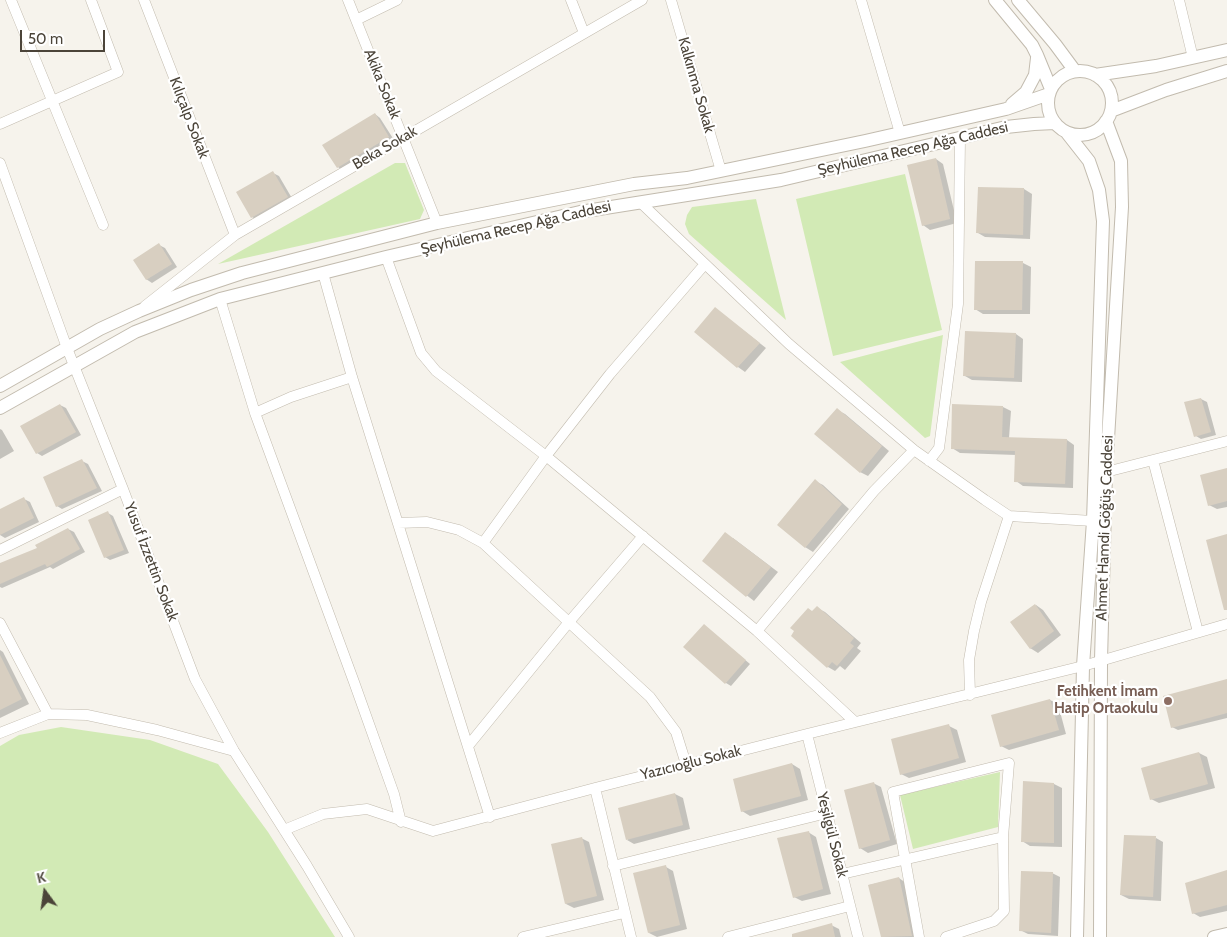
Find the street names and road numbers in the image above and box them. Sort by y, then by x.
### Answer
street label: Kalkınma Sokak [674,35,718,135]
street label: Akika Sokak [360,46,404,122]
street label: Kılıçalp Sokak [165,75,213,161]
street label: Şeyhülema Recep Ağa Caddesi [816,118,1010,180]
street label: Beka Sokak [350,122,420,174]
street label: Şeyhülema Recep Ağa Caddesi [419,197,613,259]
street label: Ahmet Hamdi Göğüş Caddesi [1093,435,1117,621]
street label: Yusuf İzzettin Sokak [120,500,182,624]
street label: Yazıcıoğlu Sokak [639,742,743,784]
street label: Yeşilgül Sokak [813,790,851,880]

